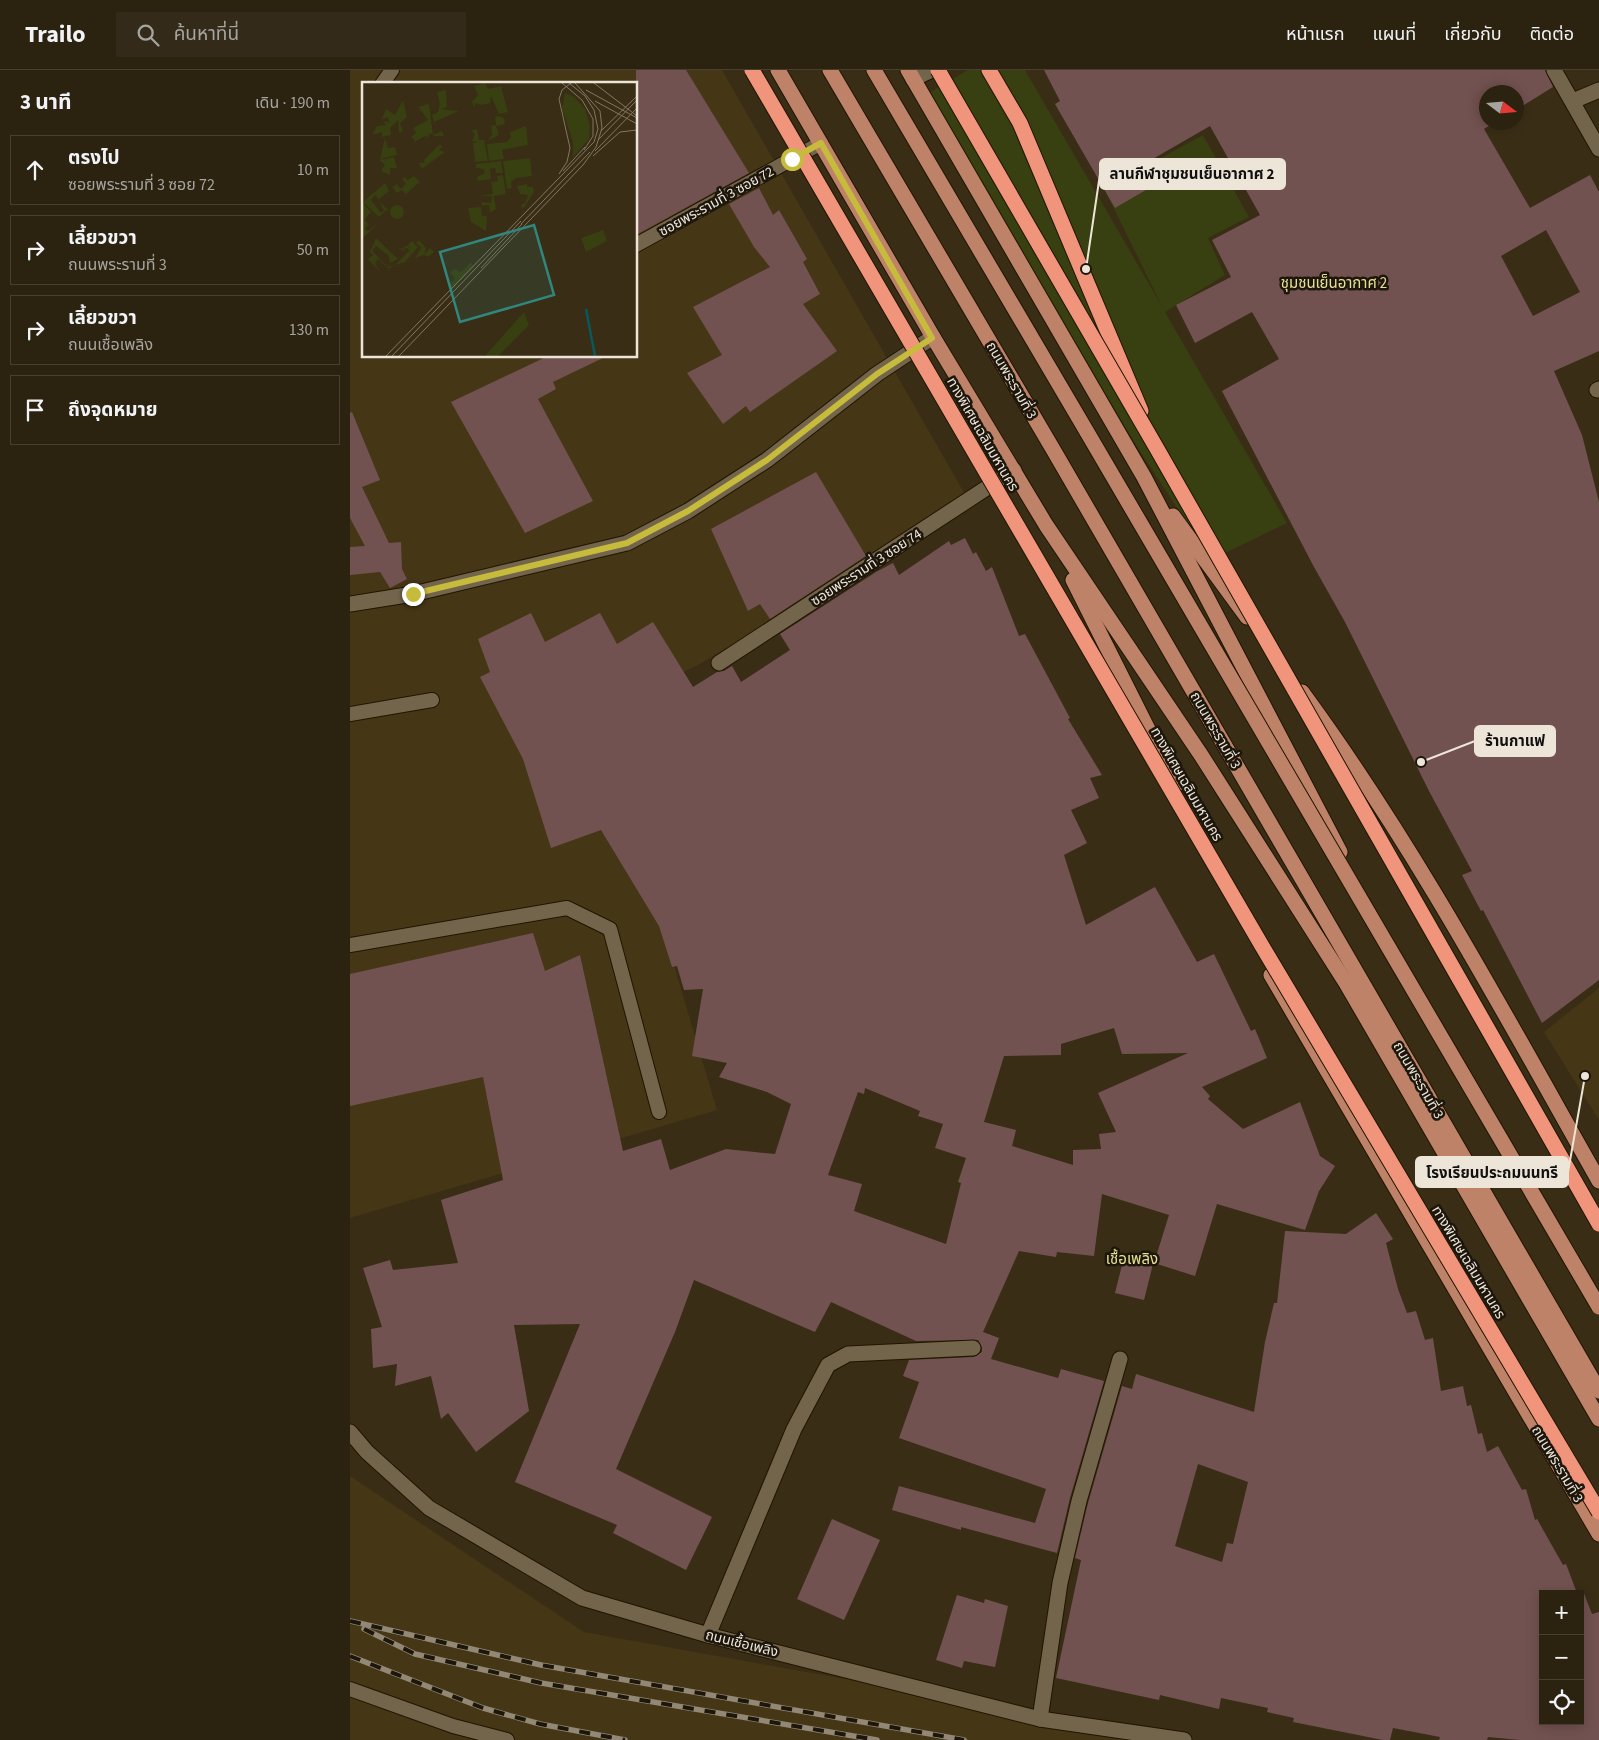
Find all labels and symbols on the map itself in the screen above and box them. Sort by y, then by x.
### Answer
inset map [362,82,638,358]
north arrow [1479,85,1524,130]
route start [781,148,804,171]
callout: ลานกีฬาชุมชนเย็นอากาศ 2 [1100,159,1285,189]
street label: ซอยพระรามที่ 3 ซอย 72 [655,161,778,242]
text: ลานกีฬาชุมชนเย็นอากาศ 2 [1109,164,1275,185]
district label: ชุมชนเย็นอากาศ 2 [1281,273,1387,294]
street label: ถนนพระรามที่ 3 [981,338,1042,423]
street label: ทางพิเศษเฉลิมมหานคร [941,374,1023,495]
street label: ซอยพระรามที่ 3 ซอย 74 [807,524,926,611]
route end [402,583,425,606]
street label: ถนนพระรามที่ 3 [1185,688,1246,773]
street label: ทางพิเศษเฉลิมมหานคร [1145,724,1227,845]
callout: ร้านกาแฟ [1475,726,1555,756]
text: ร้านกาแฟ [1485,731,1545,752]
street label: ถนนพระรามที่ 3 [1388,1038,1449,1123]
callout: โรงเรียนประถมนนทรี [1416,1157,1568,1187]
text: โรงเรียนประถมนนทรี [1426,1163,1558,1184]
street label: ทางพิเศษเฉลิมมหานคร [1426,1202,1510,1323]
district label: เชื้อเพลิง [1106,1248,1158,1270]
street label: ถนนพระรามที่ 3 [1526,1422,1589,1507]
street label: ถนนเชื้อเพลิง [703,1624,781,1663]

